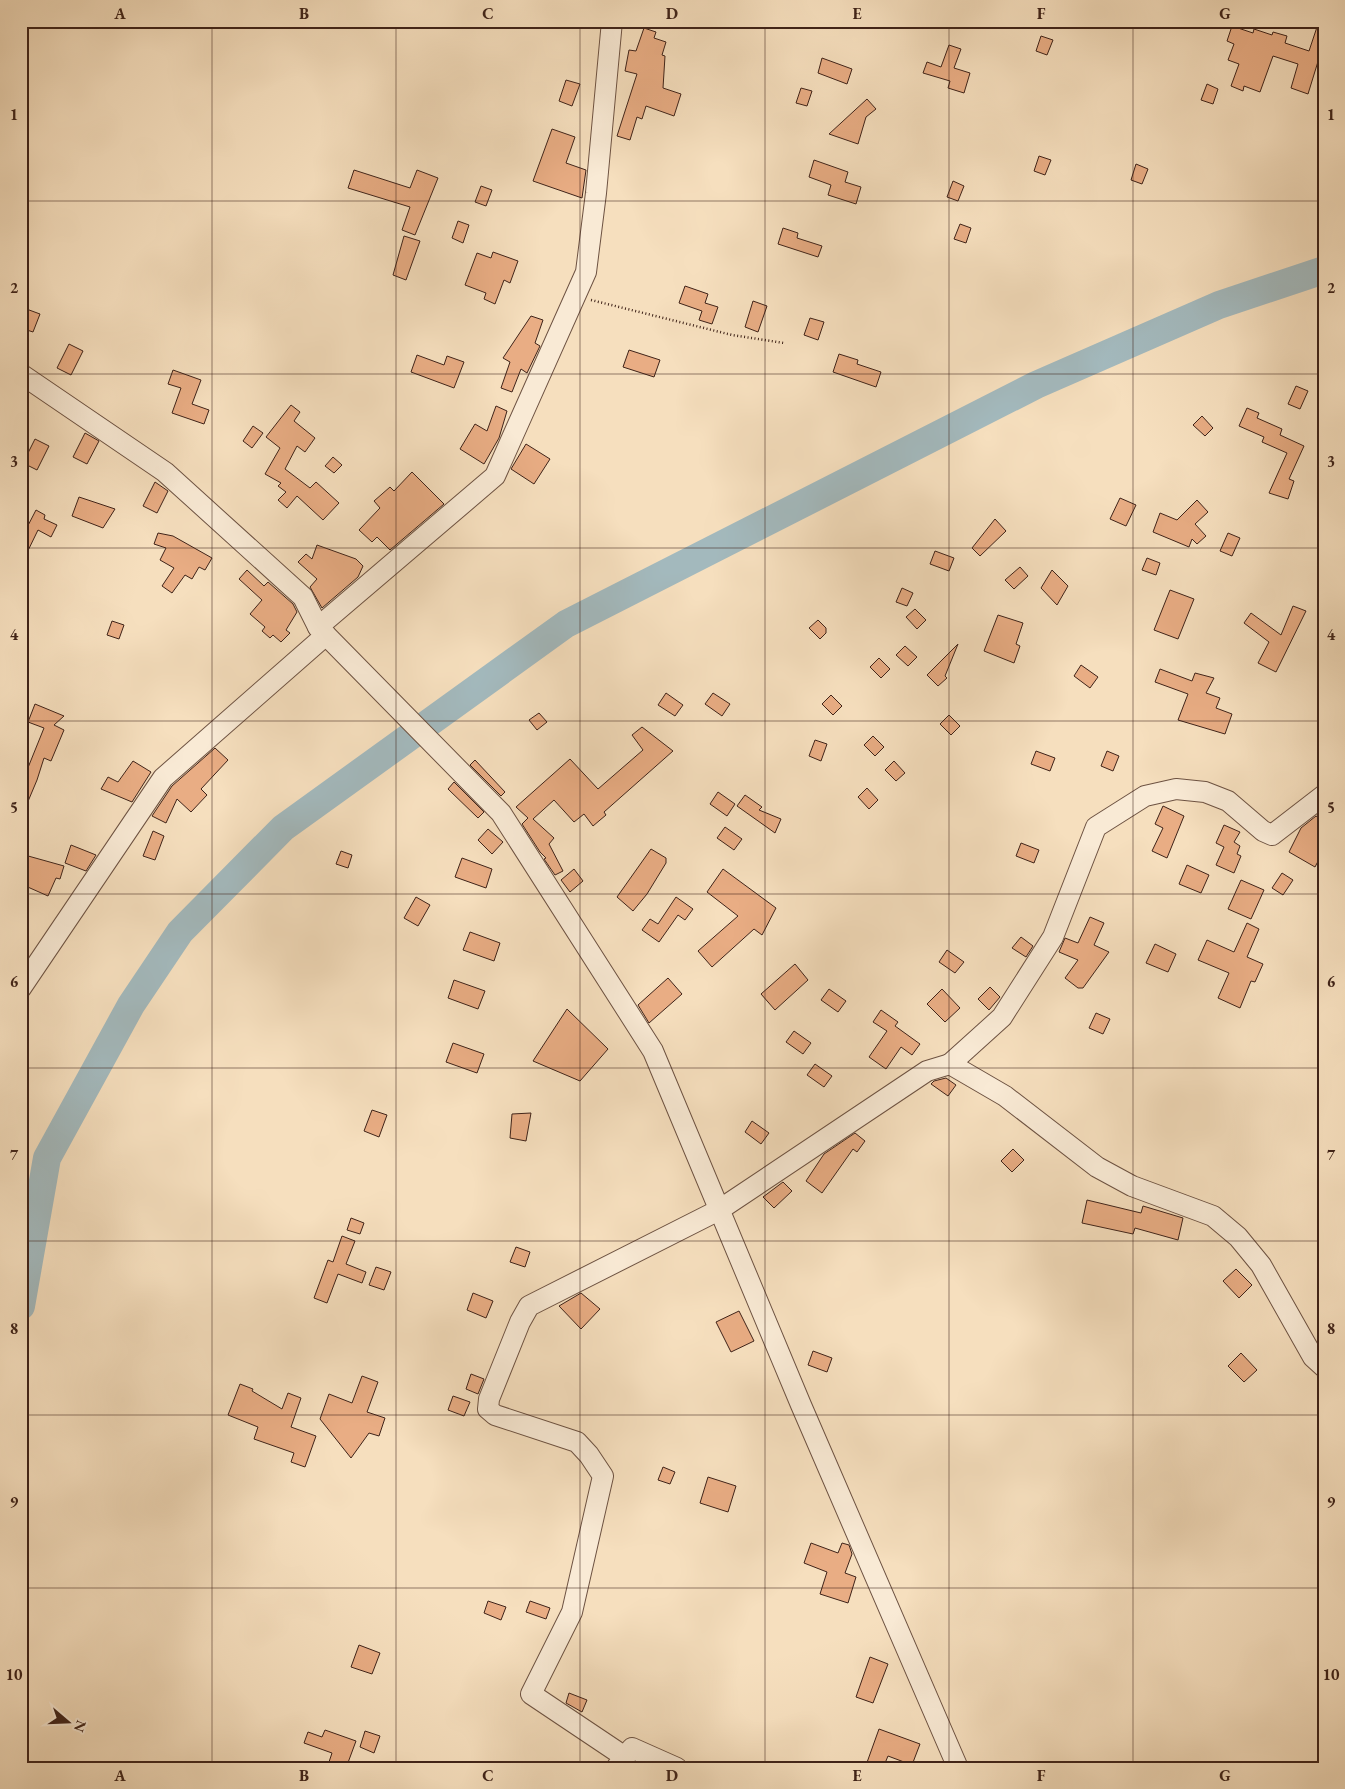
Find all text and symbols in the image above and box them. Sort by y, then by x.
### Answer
text: A [113,3,126,24]
text: B [299,3,309,24]
text: C [482,3,494,24]
text: D [666,3,678,24]
text: E [852,3,862,24]
text: F [1037,3,1046,24]
text: G [1219,3,1231,24]
text: 1 [10,104,18,125]
text: 1 [1327,104,1335,125]
text: 2 [10,277,19,298]
text: 2 [1327,277,1336,298]
text: 3 [10,451,18,472]
text: 3 [1327,451,1335,472]
text: 4 [10,624,19,645]
text: 4 [1327,624,1336,645]
text: 5 [10,797,18,818]
text: 5 [1327,797,1335,818]
text: 6 [10,971,19,992]
text: 6 [1327,971,1336,992]
text: 7 [10,1144,19,1165]
text: 7 [1327,1144,1336,1165]
text: 8 [10,1318,18,1339]
text: 8 [1327,1318,1335,1339]
text: 9 [10,1491,19,1512]
text: 9 [1327,1491,1336,1512]
text: 10 [6,1664,23,1685]
text: 10 [1323,1664,1340,1685]
north arrow [42,1696,92,1746]
text: N [70,1718,91,1735]
text: A [113,1765,126,1786]
text: B [299,1765,309,1786]
text: C [482,1765,494,1786]
text: D [666,1765,678,1786]
text: E [852,1765,862,1786]
text: F [1037,1765,1046,1786]
text: G [1219,1765,1231,1786]

